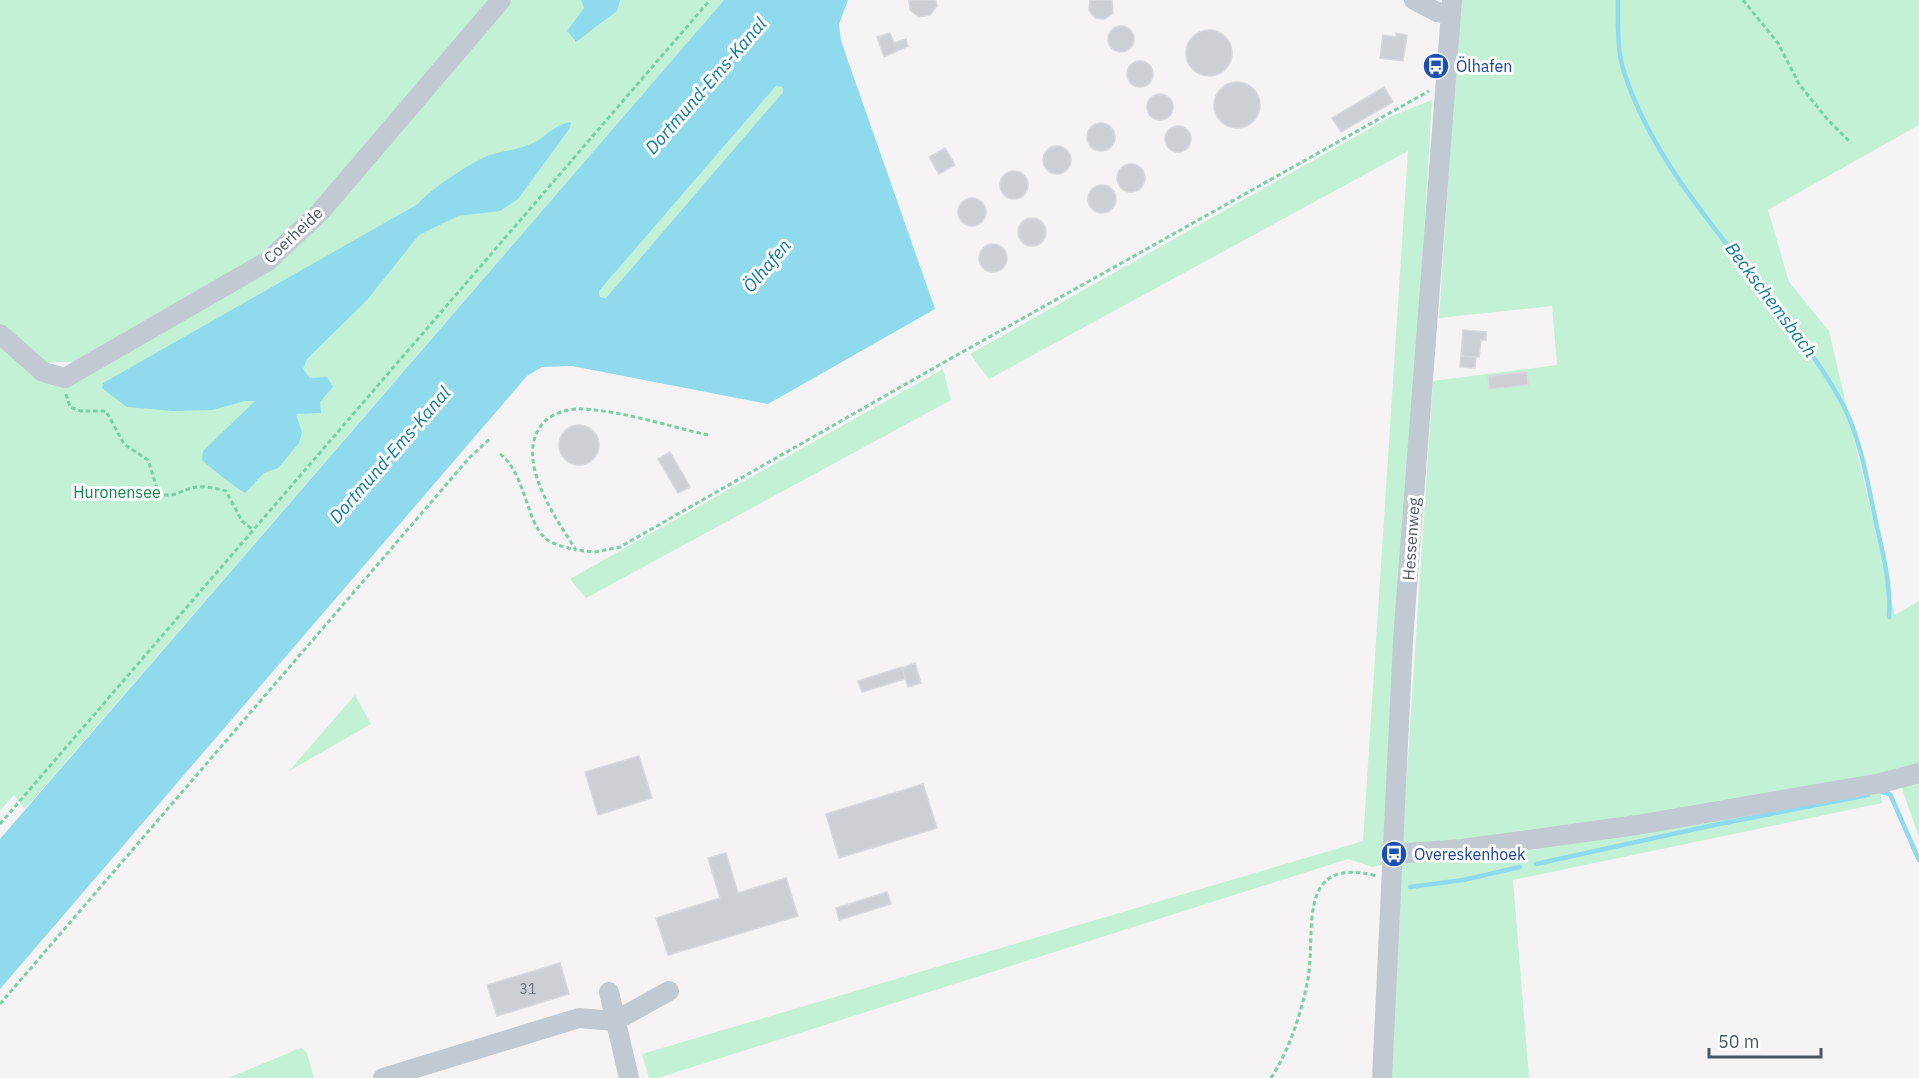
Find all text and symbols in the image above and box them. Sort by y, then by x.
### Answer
water label: Dortmund-Ems-Kanal [640,12,771,159]
bus stop icon: Ölhafen [1421,51,1451,81]
place label: Ölhafen [1456,56,1512,76]
street label: Coerheide [259,202,327,267]
water label: Ölhafen [738,234,796,297]
water label: Beckschemsbach [1720,237,1822,362]
water label: Dortmund-Ems-Kanal [324,381,455,528]
park label: Huronensee [73,482,161,502]
street label: Hessenweg [1398,496,1424,581]
bus stop icon: Overeskenhoek [1379,839,1409,869]
place label: Overeskenhoek [1414,844,1526,864]
house number: 31 [520,980,536,998]
scale bar [1709,1021,1822,1059]
text: 50 m [1718,1030,1760,1053]

